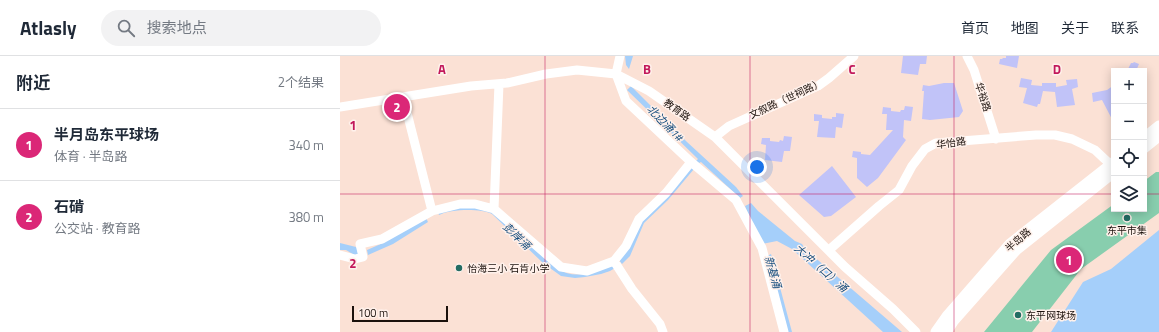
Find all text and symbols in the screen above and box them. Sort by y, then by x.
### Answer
search box [101,10,381,46]
text: Atlasly [20,13,77,42]
text: 搜索地点 [147,16,207,39]
icon: search [115,17,137,39]
text: 首页 [961,17,989,38]
text: 地图 [1011,17,1039,38]
text: 关于 [1061,17,1089,38]
text: 联系 [1111,17,1139,38]
text: A [438,59,446,79]
text: B [643,59,651,79]
text: C [848,59,856,79]
text: D [1053,59,1061,79]
map controls [1111,68,1147,212]
button: + [1111,68,1147,104]
text: 附近 [16,70,50,96]
text: 2个结果 [278,72,324,92]
street label: 文叙路（世祠路） [747,75,825,123]
street label: 华裕路 [971,80,995,114]
pin: 2 [384,92,410,122]
street label: 教育路 [660,95,694,125]
water label: 北边涌1# [643,101,688,146]
button: − [1111,104,1147,140]
text: 1 [349,115,357,135]
text: 半月岛东平球场 [54,123,159,146]
street label: 华怡路 [935,133,967,153]
text: 1 [25,135,33,155]
text: 340 m [288,135,324,155]
button: locate [1111,140,1147,176]
text: 体育 · 半岛路 [54,146,128,166]
your location [747,157,767,177]
button: layers [1111,176,1147,212]
text: 石𬒔 [54,195,84,218]
text: 2 [25,207,33,227]
text: 380 m [288,207,324,227]
marker: 东平市集 [1122,213,1132,223]
text: 公交站 · 教育路 [54,218,141,238]
water label: 彭岸涌 [499,219,536,254]
place label: 东平市集 [1107,223,1147,238]
street label: 半岛路 [1002,224,1034,256]
water label: 大冲（口）涌 [791,240,853,297]
pin: 1 [1056,245,1082,275]
text: 2 [349,253,357,273]
water label: 新基涌 [761,254,786,292]
place label: 怡海三小 石肯小学 [467,261,549,276]
marker: 怡海三小 石肯小学 [454,263,464,273]
scale bar [352,304,448,323]
text: 100 m [358,305,388,321]
place label: 东平网球场 [1026,308,1076,323]
marker: 东平网球场 [1013,310,1023,320]

